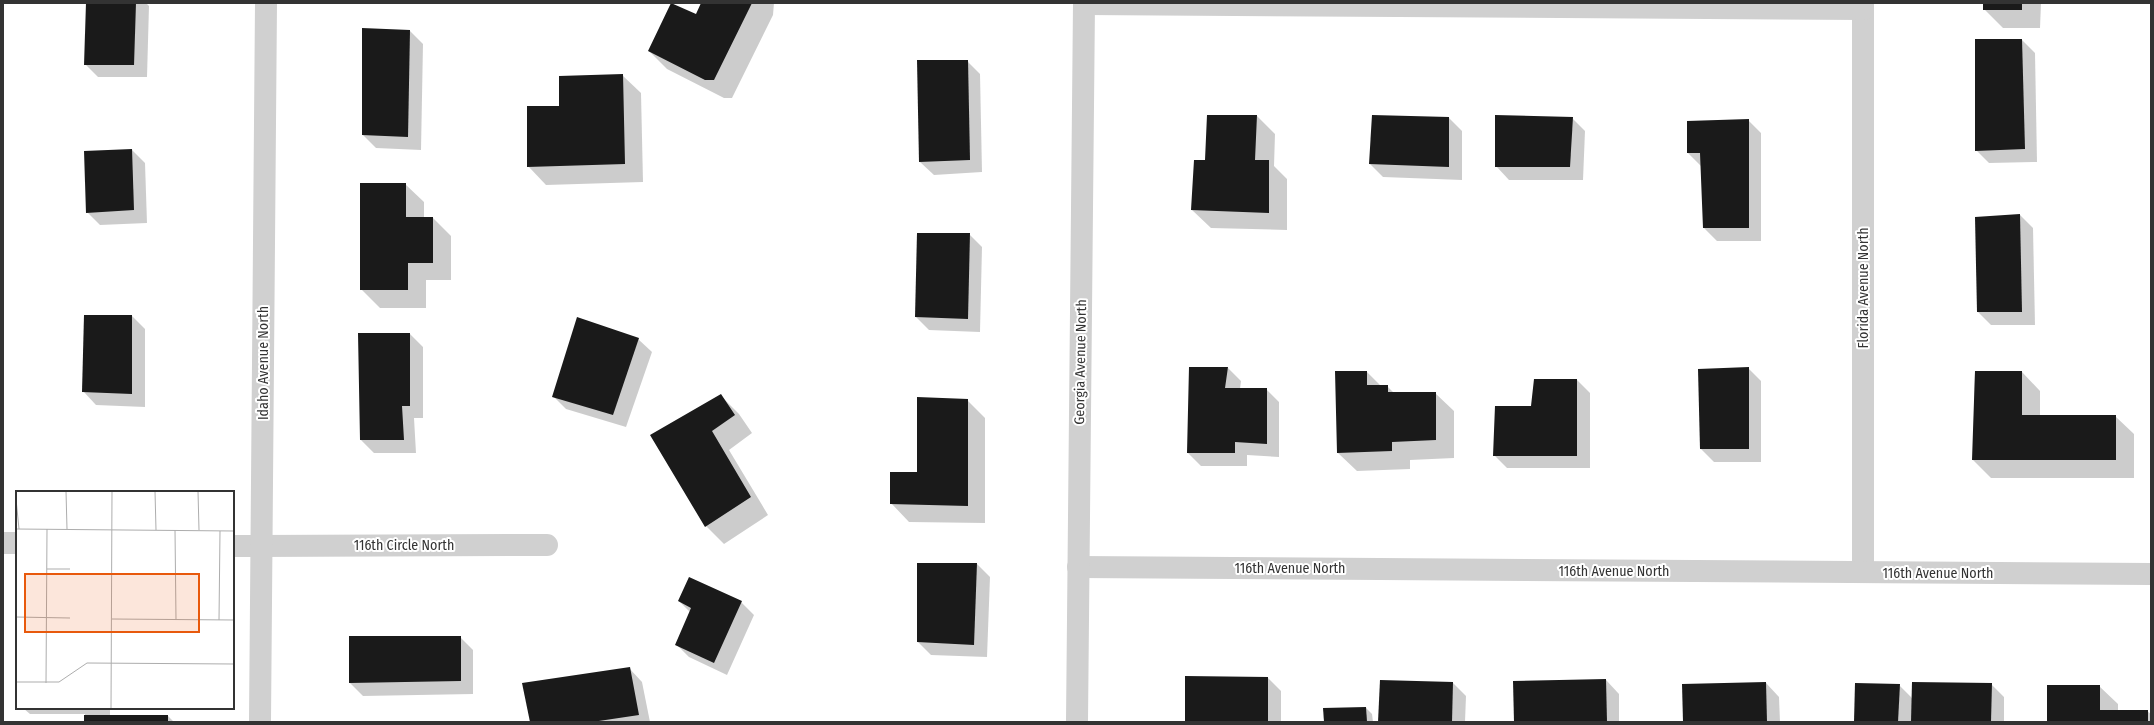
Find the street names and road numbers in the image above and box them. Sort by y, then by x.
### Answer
street label: Florida Avenue North [1855,227,1872,349]
street label: Georgia Avenue North [1071,299,1090,425]
street label: Idaho Avenue North [255,306,272,420]
street label: 116th Circle North [354,537,454,554]
street label: 116th Avenue North [1235,560,1345,577]
street label: 116th Avenue North [1559,563,1669,580]
street label: 116th Avenue North [1883,565,1993,582]

